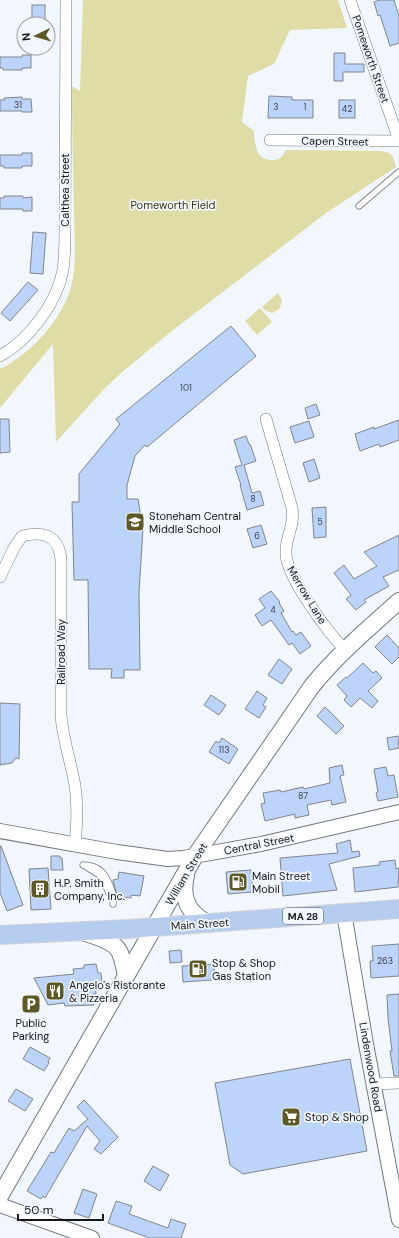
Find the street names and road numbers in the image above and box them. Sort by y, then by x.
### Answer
street label: Pomeworth Street [349,13,393,105]
street label: Capen Street [301,133,369,149]
street label: Calthea Street [58,153,72,227]
street label: Merrow Lane [284,563,330,627]
street label: Railroad Way [54,619,68,685]
street label: Central Street [223,830,295,858]
street label: William Street [162,840,210,908]
road number: MA 28 [283,908,323,924]
street label: Main Street [170,915,230,933]
street label: Lindenwood Road [356,1021,386,1113]

